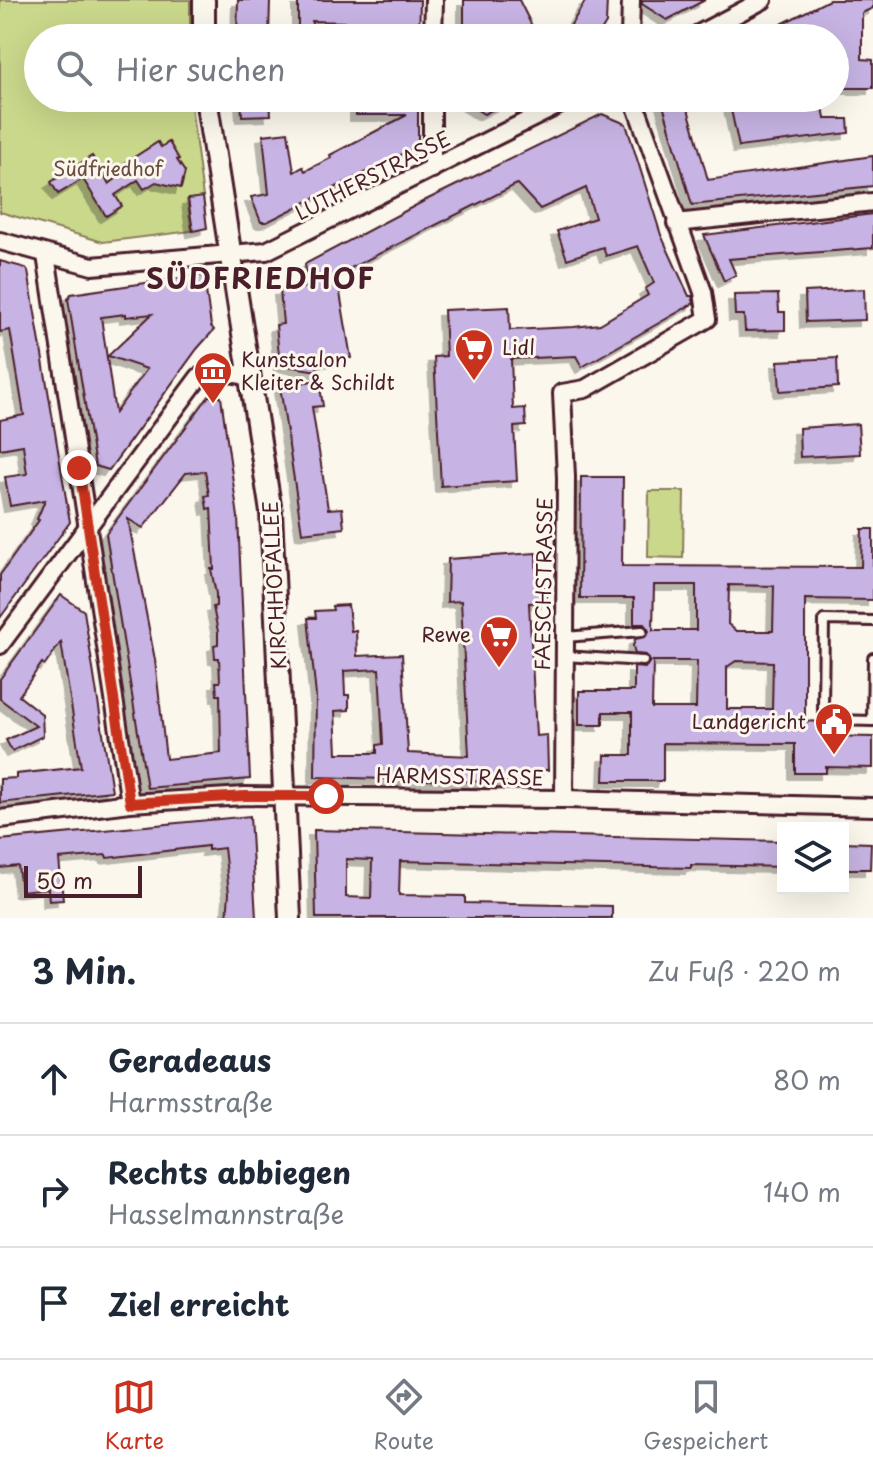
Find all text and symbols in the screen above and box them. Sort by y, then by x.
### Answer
search box [24,24,849,112]
icon: search [52,46,96,90]
text: Hier suchen [116,46,285,91]
street label: LUTHERSTRASSE [290,123,456,227]
park label: Südfriedhof [53,153,164,183]
district label: SÜDFRIEDHOF [146,256,376,299]
supermarket icon: Lidl [453,327,495,382]
place label: Lidl [502,332,535,362]
place label: Kunstsalon Kleiter & Schildt [241,344,395,397]
museum icon: Kunstsalon Kleiter & Schildt [192,350,234,405]
route end [61,450,97,486]
street label: FAESCHSTRASSE [526,497,560,671]
street label: KIRCHHOFALLEE [255,500,293,670]
supermarket icon: Rewe [478,614,520,669]
place label: Rewe [421,619,471,649]
public building icon: Landgericht [813,701,855,756]
place label: Landgericht [692,706,806,736]
street label: HARMSSTRASSE [376,760,544,792]
route start [308,778,344,814]
map controls [777,822,849,894]
button: layers [777,822,849,894]
scale bar [24,862,142,898]
text: 50 m [36,863,93,896]
text: 3 Min. [32,944,136,996]
text: Zu Fuß · 220 m [648,951,841,990]
text: Geradeaus [108,1037,271,1082]
icon: ahead [32,1057,76,1101]
text: 80 m [773,1060,841,1099]
text: Harmsstraße [108,1082,273,1121]
text: Rechts abbiegen [108,1149,351,1194]
icon: right [32,1169,76,1213]
text: 140 m [763,1172,841,1211]
text: Hasselmannstraße [108,1194,344,1233]
icon: arrive [32,1281,76,1325]
text: Ziel erreicht [108,1281,290,1326]
tab: Karte [105,1375,164,1456]
tab: Route [374,1375,434,1456]
tab: Gespeichert [643,1375,768,1456]

